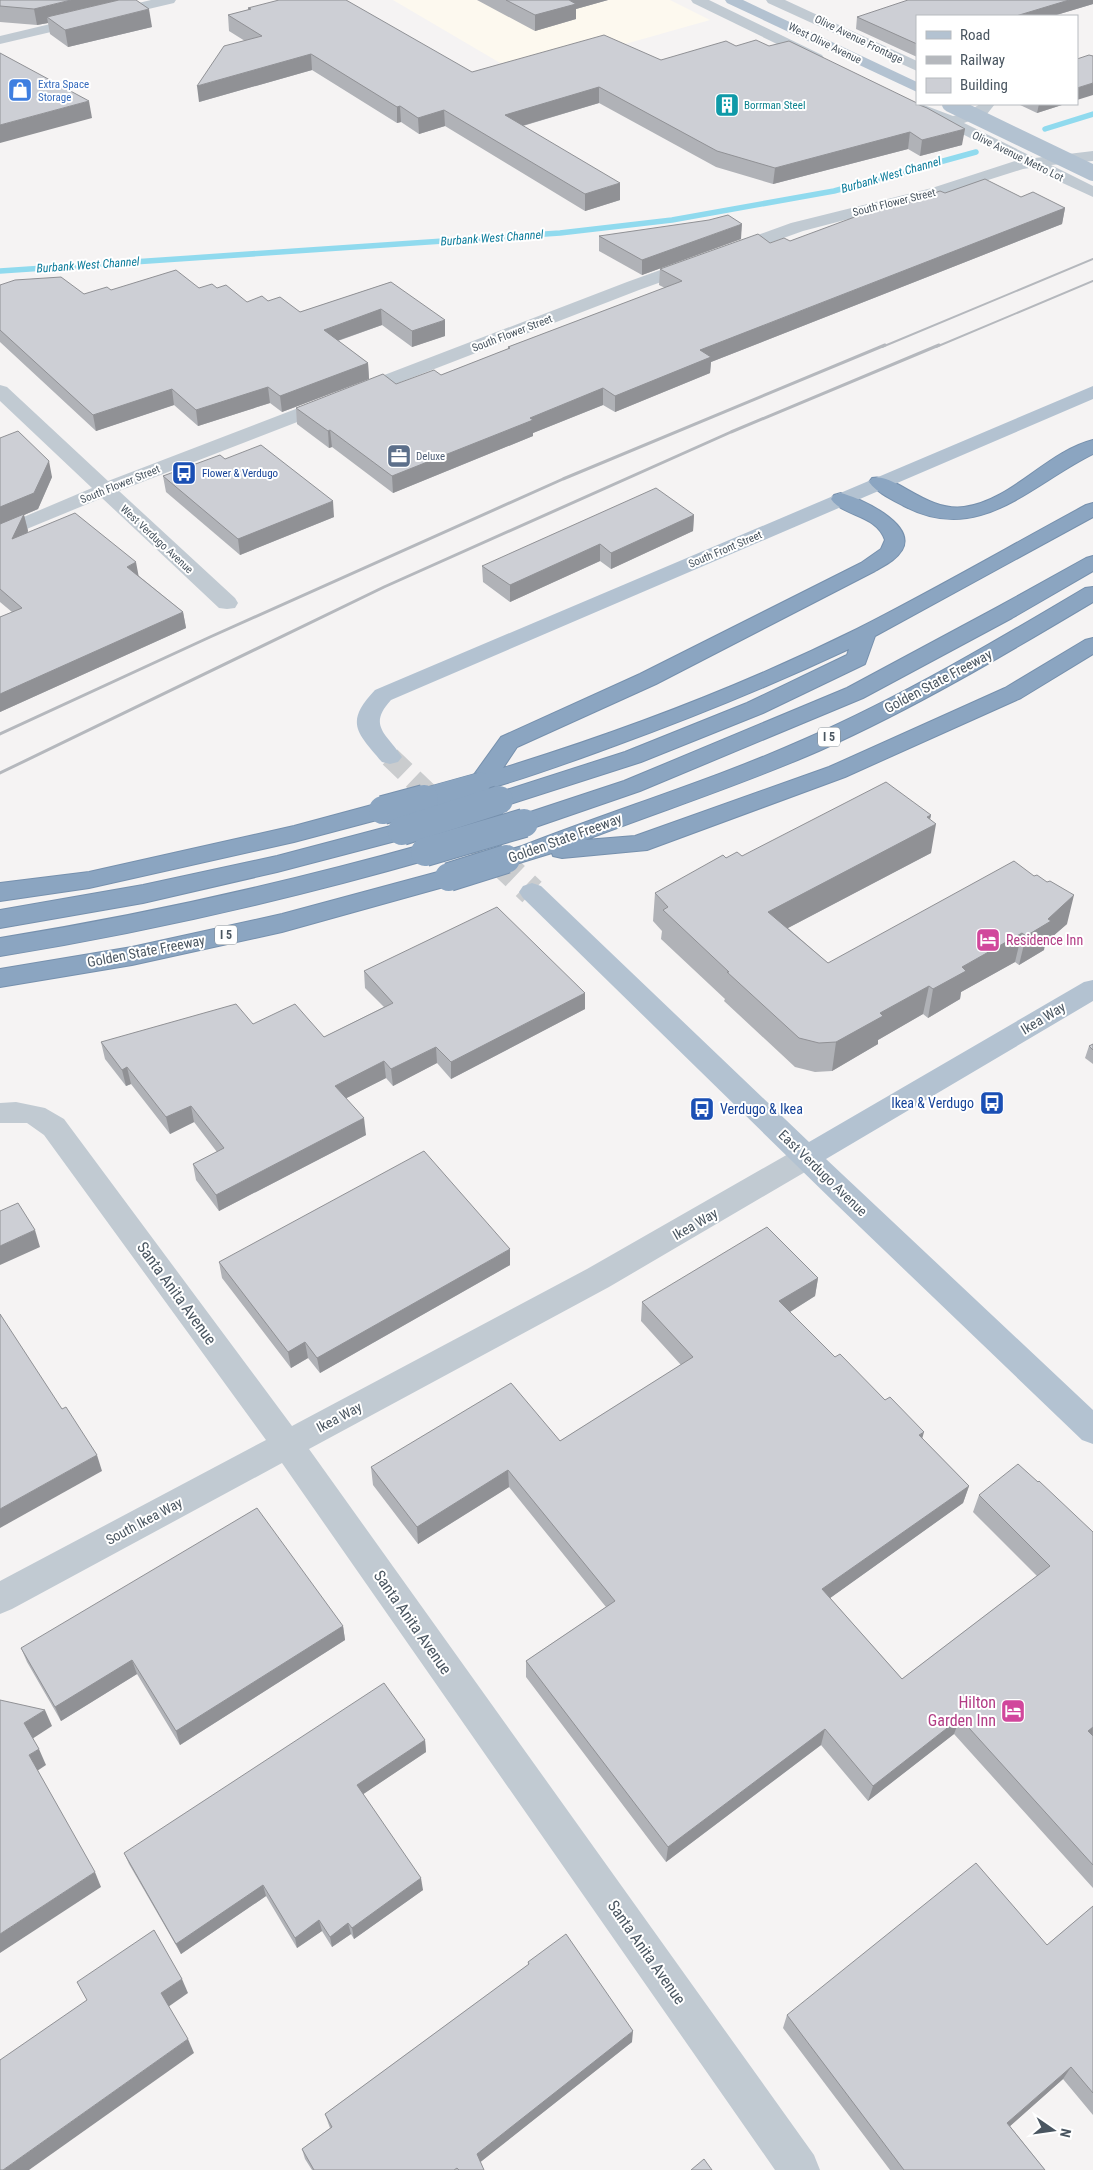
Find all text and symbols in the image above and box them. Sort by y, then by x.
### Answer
street label: Olive Avenue Frontage [813,12,905,66]
legend [916,15,1078,105]
street label: West Olive Avenue [786,20,863,67]
text: Road [960,26,990,44]
text: Railway [960,51,1005,69]
text: Building [960,76,1008,94]
shop icon: Extra Space Storage [7,77,33,103]
place label: Extra Space Storage [38,78,89,104]
building icon: Borrman Steel [714,92,740,118]
place label: Borrman Steel [744,99,805,112]
street label: Olive Avenue Metro Lot [970,129,1066,184]
water label: Burbank West Channel [839,154,943,196]
street label: South Flower Street [851,186,937,219]
water label: Burbank West Channel [440,227,544,249]
water label: Burbank West Channel [36,254,140,276]
street label: South Flower Street [470,312,554,355]
office icon: Deluxe [386,443,412,469]
place label: Deluxe [416,450,445,463]
bus stop icon: Flower & Verdugo [171,460,197,486]
street label: South Flower Street [78,463,162,506]
place label: Flower & Verdugo [202,467,279,480]
street label: West Verdugo Avenue [118,502,196,576]
street label: South Front Street [687,528,764,571]
street label: Golden State Freeway [882,646,995,716]
road number: I 5 [818,728,840,746]
street label: Golden State Freeway [506,810,624,866]
road number: I 5 [215,926,237,944]
hotel icon: Residence Inn [975,927,1001,953]
street label: Golden State Freeway [86,932,206,970]
place label: Residence Inn [1006,932,1083,948]
street label: Ikea Way [1018,998,1068,1037]
bus stop icon: Ikea & Verdugo [979,1090,1005,1116]
place label: Ikea & Verdugo [891,1095,974,1111]
bus stop icon: Verdugo & Ikea [689,1096,715,1122]
place label: Verdugo & Ikea [720,1101,803,1117]
street label: East Verdugo Avenue [775,1127,871,1220]
street label: Ikea Way [670,1205,720,1243]
street label: Santa Anita Avenue [133,1238,220,1348]
street label: Ikea Way [314,1398,365,1436]
street label: South Ikea Way [103,1494,185,1548]
street label: Santa Anita Avenue [370,1567,456,1678]
place label: Hilton Garden Inn [928,1693,996,1730]
hotel icon: Hilton Garden Inn [1000,1698,1026,1724]
street label: Santa Anita Avenue [604,1897,690,2008]
north arrow [1028,2105,1078,2155]
text: N [1057,2127,1074,2139]

